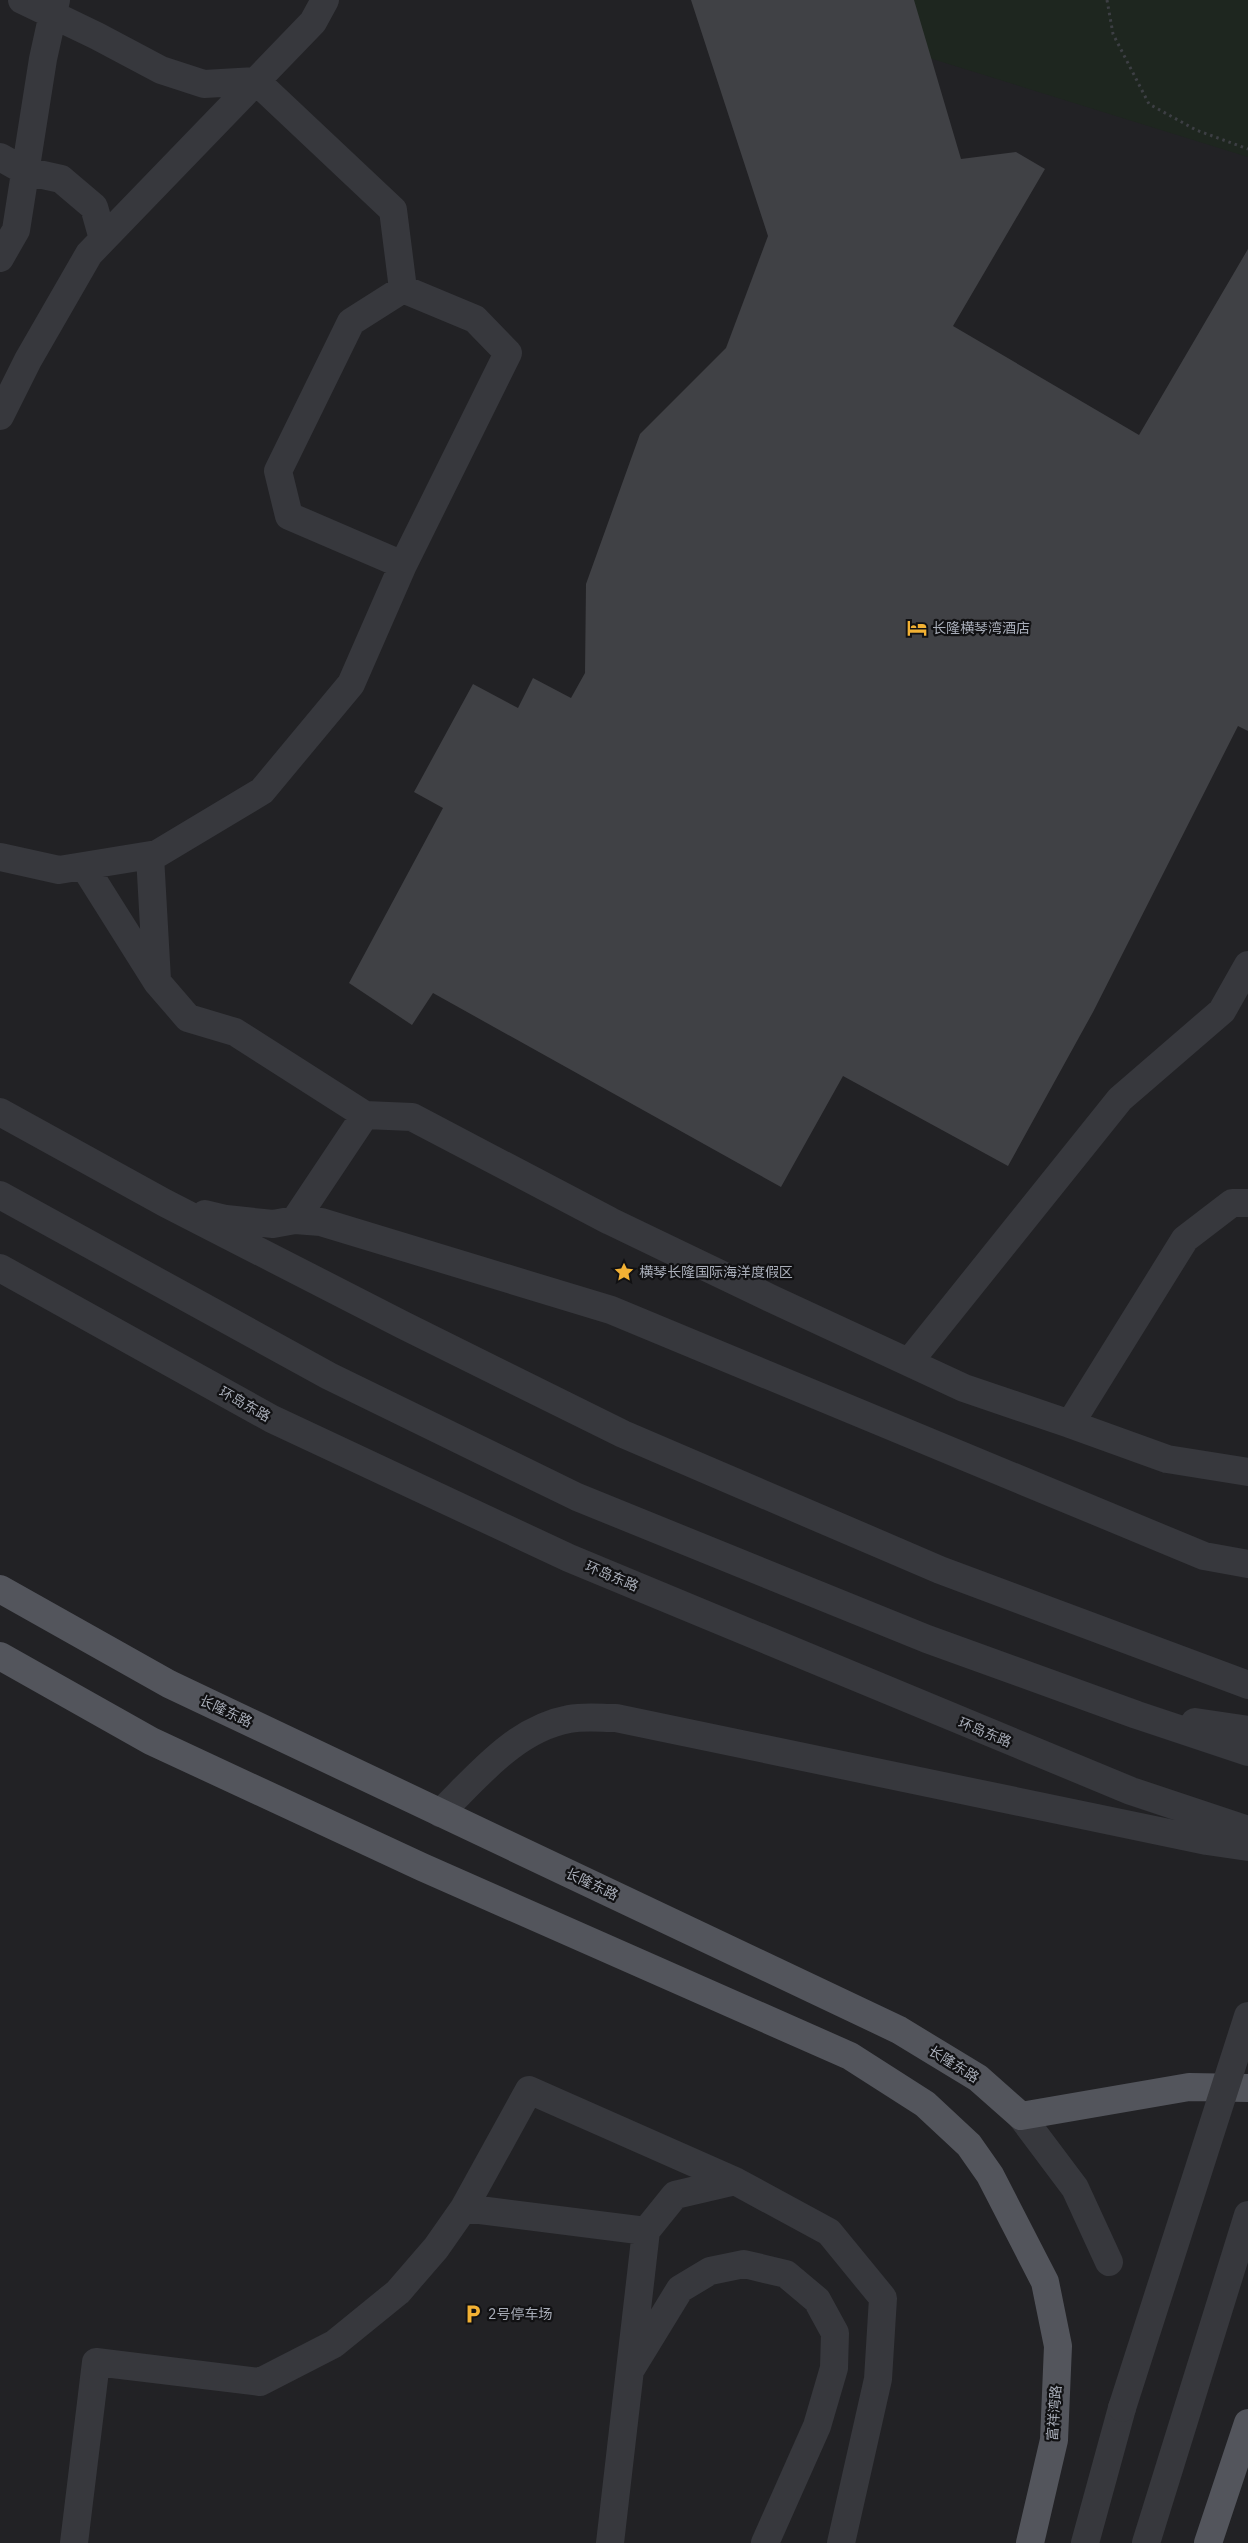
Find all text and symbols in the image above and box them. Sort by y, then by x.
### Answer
hotel icon: 长隆横琴湾酒店 [906,617,928,639]
place label: 长隆横琴湾酒店 [932,619,1030,637]
place icon: 横琴长隆国际海洋度假区 [613,1261,635,1283]
place label: 横琴长隆国际海洋度假区 [639,1263,793,1281]
street label: 环岛东路 [216,1383,274,1425]
street label: 环岛东路 [583,1557,641,1595]
street label: 长隆东路 [197,1691,255,1731]
street label: 环岛东路 [956,1713,1014,1751]
street label: 长隆东路 [563,1864,621,1904]
street label: 长隆东路 [925,2042,983,2086]
parking icon: 2号停车场 [462,2303,484,2325]
place label: 2号停车场 [488,2305,552,2323]
street label: 富祥湾路 [1043,2384,1065,2442]

